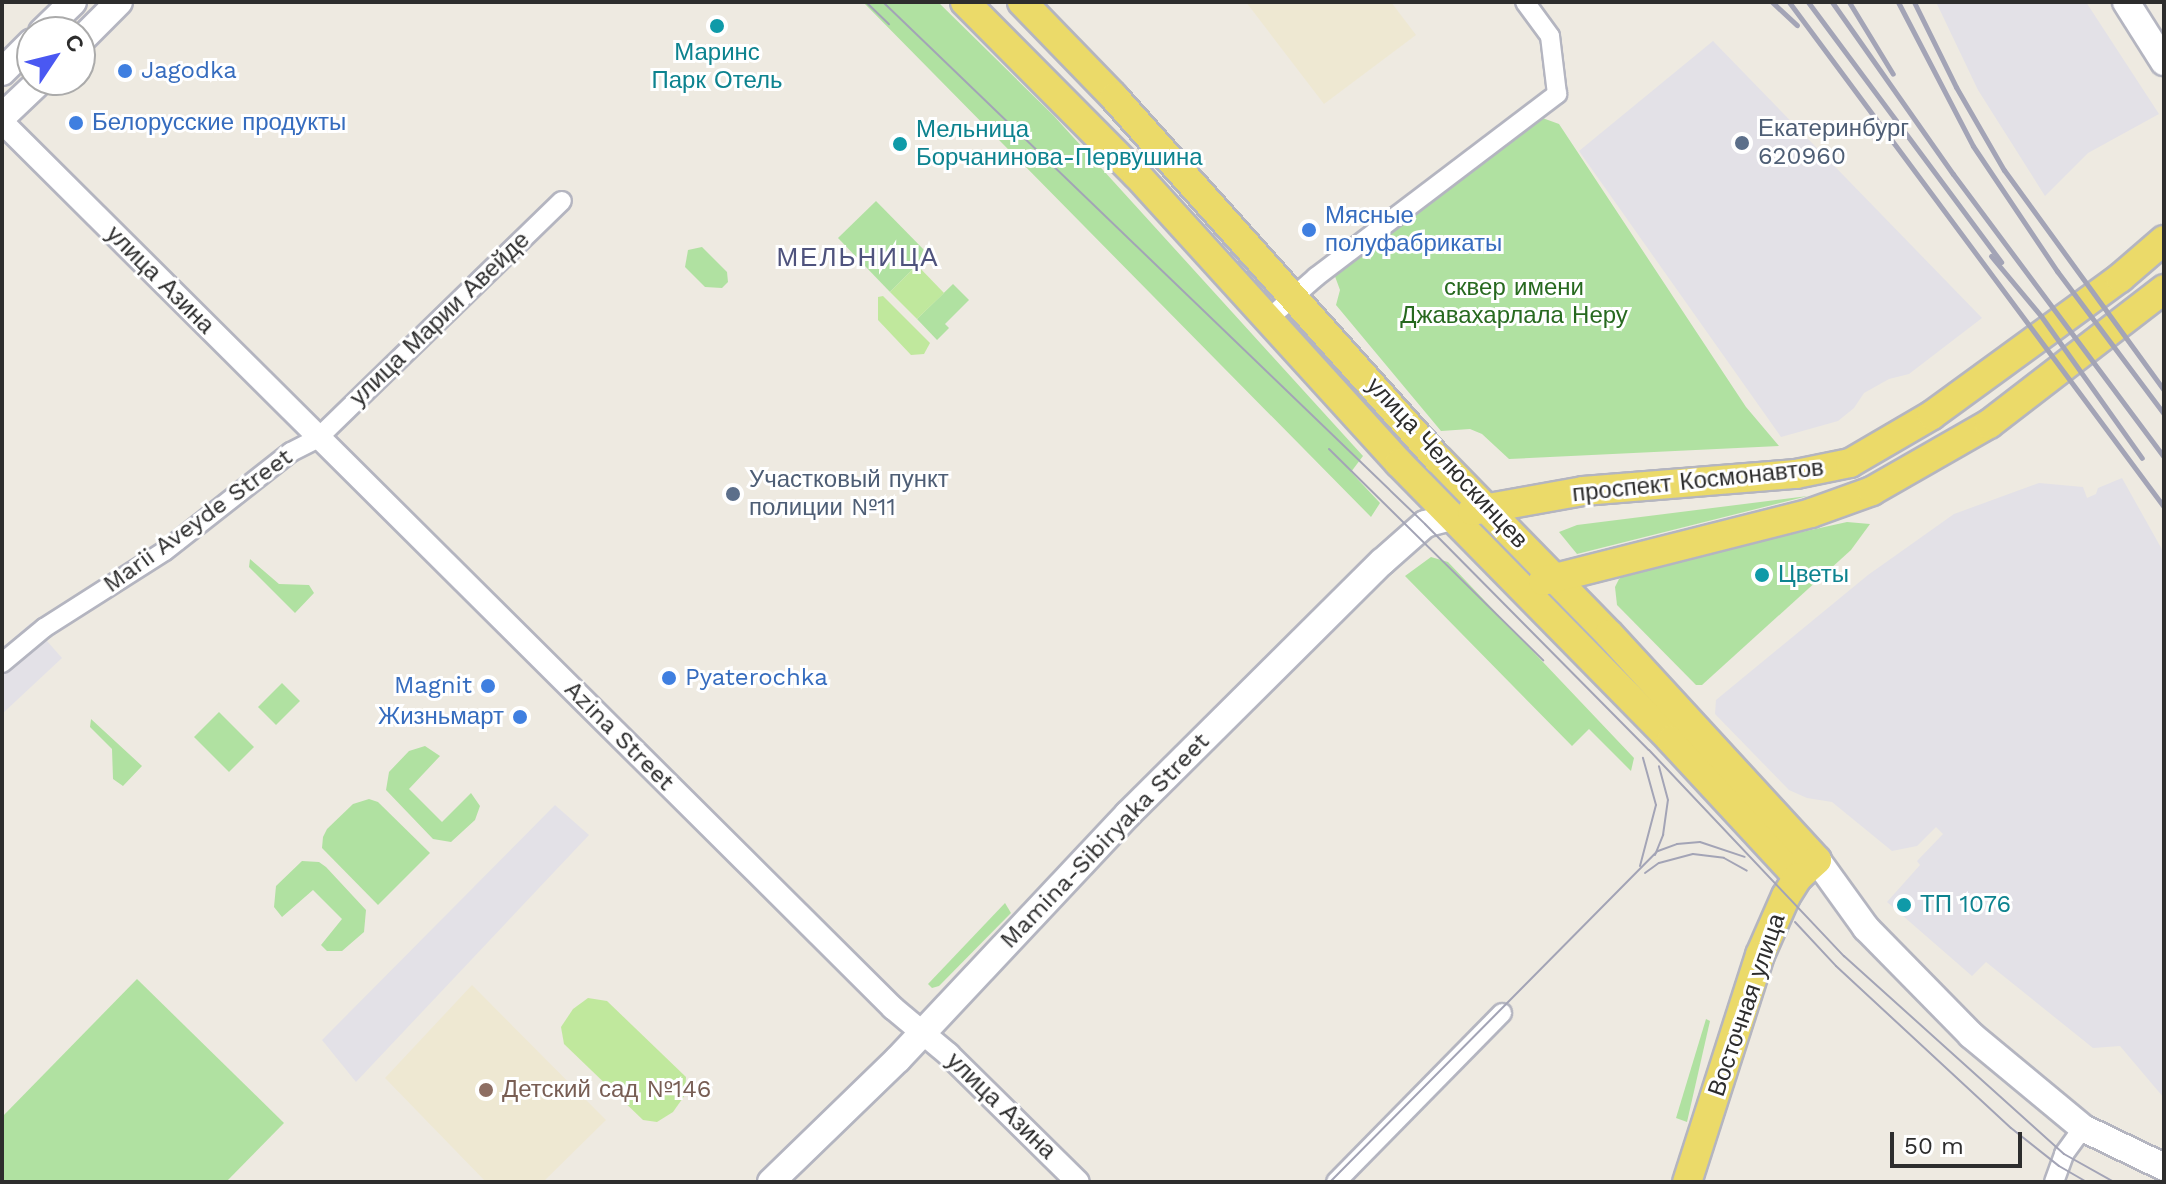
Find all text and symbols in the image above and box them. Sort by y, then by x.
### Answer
north arrow [16,16,96,96]
marker: Маринс Парк Отель [708,17,726,35]
text: С [60,29,89,57]
place label: Маринс Парк Отель [651,39,783,95]
place label: Jagodka [141,57,237,85]
marker: Jagodka [116,62,134,80]
place label: Белорусские продукты [92,109,346,137]
marker: Белорусские продукты [67,114,85,132]
place label: Екатеринбург 620960 [1758,115,1909,171]
place label: Мельница Борчанинова-Первушина [916,116,1203,172]
marker: Екатеринбург 620960 [1733,134,1751,152]
marker: Мельница Борчанинова-Первушина [891,135,909,153]
place label: Мясные полуфабрикаты [1325,202,1502,258]
street label: улица Азина [100,220,220,340]
marker: Мясные полуфабрикаты [1300,221,1318,239]
street label: улица Марии Авейде [344,226,536,412]
district label: МЕЛЬНИЦА [776,242,940,274]
park label: сквер имени Джавахарлала Неру [1400,274,1628,330]
street label: улица Челюскинцев [1360,371,1534,555]
street label: Marii Aveyde Street [98,443,298,599]
street label: проспект Космонавтов [1571,453,1825,509]
place label: Участковый пункт полиции №11 [749,466,949,522]
marker: Участковый пункт полиции №11 [724,485,742,503]
place label: Цветы [1778,561,1849,589]
marker: Цветы [1753,566,1771,584]
place label: Pyaterochka [685,664,828,692]
marker: Pyaterochka [660,669,678,687]
place label: Magnit [394,672,472,700]
street label: Azina Street [558,675,680,797]
marker: Magnit [479,677,497,695]
place label: Жизньмарт [378,703,504,731]
marker: Жизньмарт [511,708,529,726]
street label: Mamina-Sibiryaka Street [994,727,1216,955]
place label: ТП 1076 [1920,891,2011,919]
marker: ТП 1076 [1895,896,1913,914]
street label: Восточная улица [1702,910,1792,1100]
street label: улица Азина [940,1047,1062,1165]
place label: Детский сад №146 [502,1076,711,1104]
marker: Детский сад №146 [477,1081,495,1099]
scale bar [1894,1116,2026,1166]
text: 50 m [1904,1132,1964,1160]

